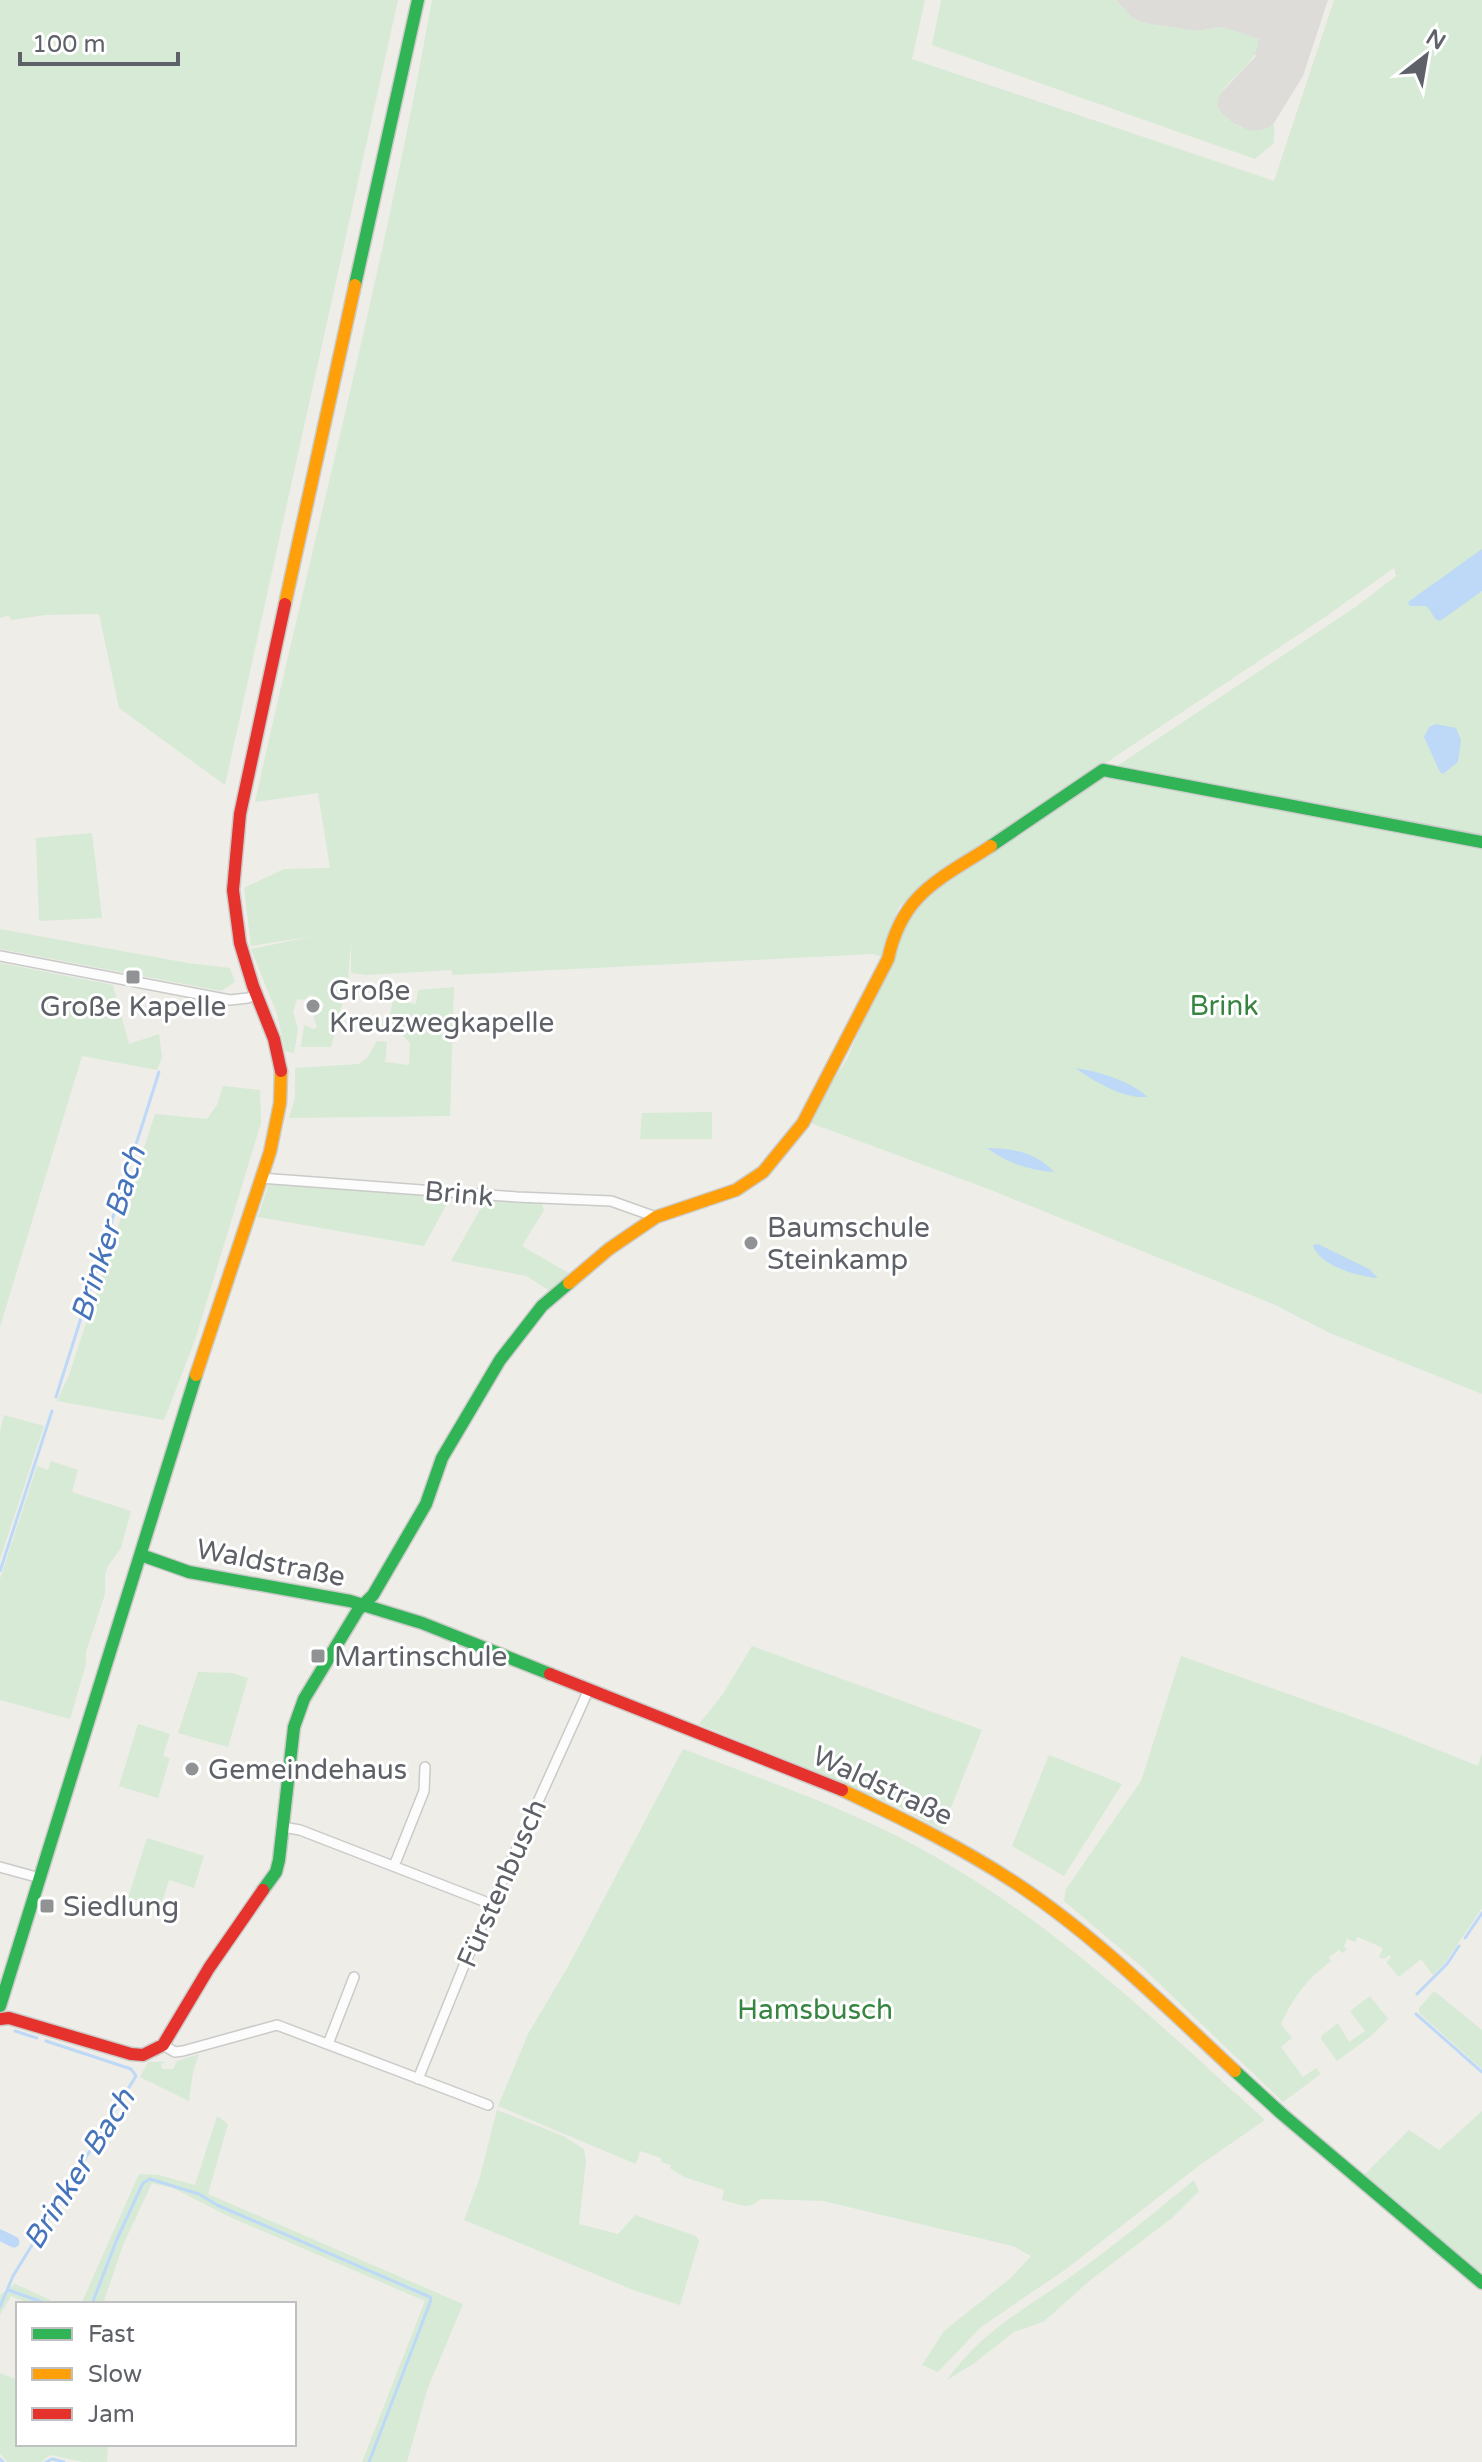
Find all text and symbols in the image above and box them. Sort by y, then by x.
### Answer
scale bar [20,16,178,66]
north arrow [1386,16,1466,96]
text: N [1422,24,1450,55]
text: 100 m [32,30,106,59]
marker: Große Kapelle [124,968,142,986]
place label: Große Kreuzwegkapelle [329,974,554,1040]
park label: Brink [1189,989,1259,1023]
place label: Große Kapelle [40,990,226,1024]
marker: Große Kreuzwegkapelle [304,997,322,1015]
water label: Brinker Bach [63,1141,154,1326]
street label: Brink [423,1174,495,1214]
place label: Baumschule Steinkamp [767,1211,930,1277]
marker: Baumschule Steinkamp [742,1234,760,1252]
street label: Waldstraße [193,1532,348,1594]
place label: Martinschule [334,1640,507,1674]
marker: Martinschule [309,1647,327,1665]
street label: Waldstraße [807,1739,958,1833]
place label: Gemeindehaus [208,1753,407,1787]
marker: Gemeindehaus [183,1760,201,1778]
street label: Fürstenbusch [450,1794,554,1973]
place label: Siedlung [63,1890,179,1924]
marker: Siedlung [38,1897,56,1915]
park label: Hamsbusch [737,1993,893,2027]
water label: Brinker Bach [15,2082,144,2256]
legend [16,2302,296,2446]
text: Fast [88,2320,135,2349]
text: Slow [88,2360,142,2389]
text: Jam [88,2400,135,2429]

